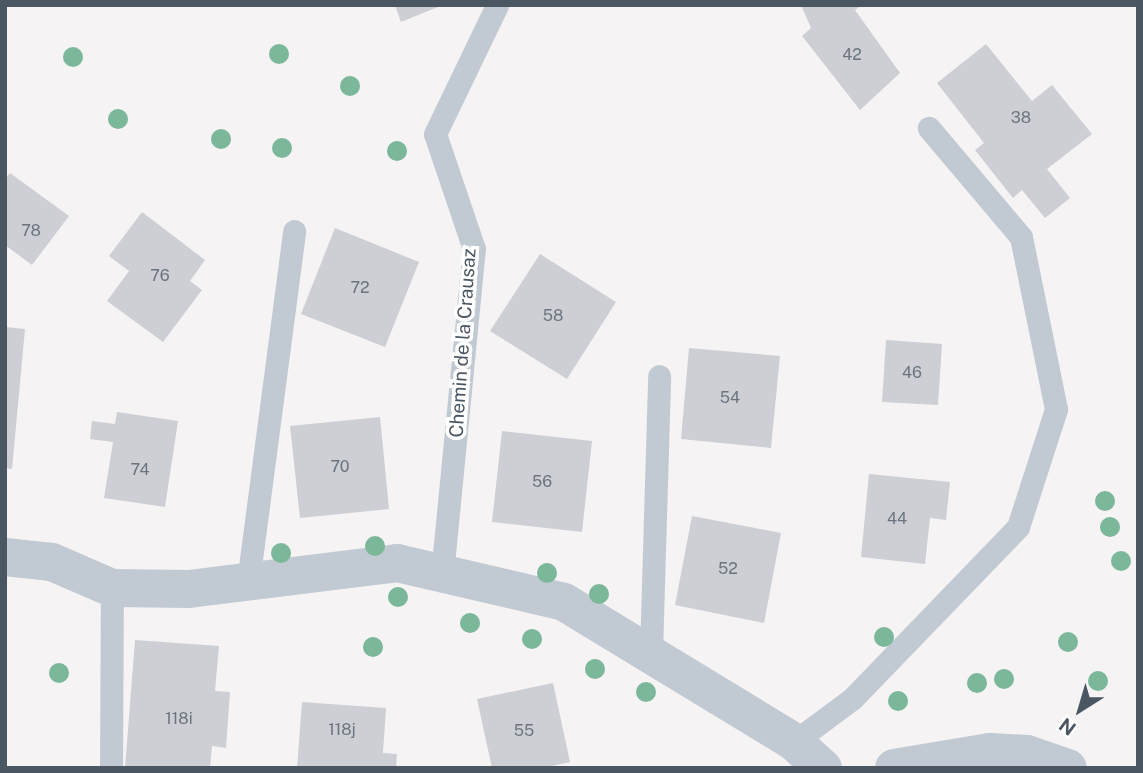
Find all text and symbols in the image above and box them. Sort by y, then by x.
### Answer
house number: 42 [842,45,862,65]
house number: 38 [1011,108,1031,128]
house number: 78 [21,221,41,241]
street label: Chemin de la Crausaz [445,247,481,439]
house number: 76 [150,266,170,286]
house number: 72 [350,278,370,298]
house number: 58 [543,306,563,326]
house number: 46 [902,363,922,383]
house number: 54 [720,388,740,408]
house number: 70 [330,457,350,477]
house number: 74 [130,460,150,480]
house number: 56 [532,472,552,492]
house number: 44 [887,509,907,529]
house number: 52 [718,559,738,579]
north arrow [1045,675,1115,745]
house number: 118i [165,709,193,729]
text: N [1055,714,1080,740]
house number: 118j [328,720,356,740]
house number: 55 [514,721,534,741]

